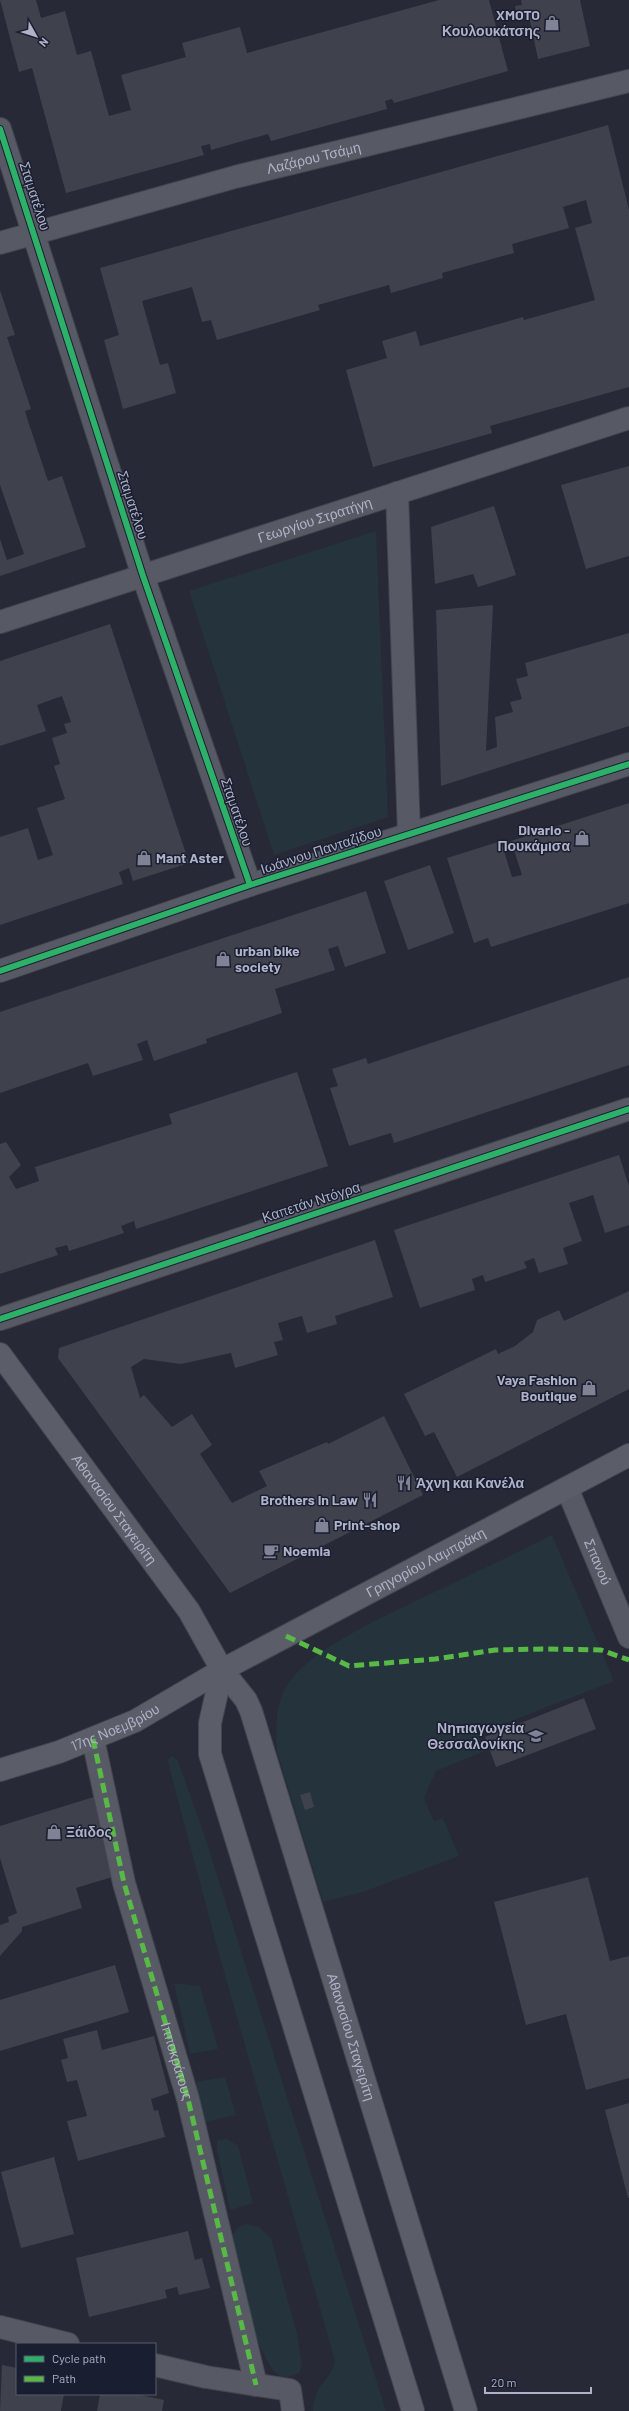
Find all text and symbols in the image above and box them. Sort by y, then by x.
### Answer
place label: XMOTO Κουλουκάτσης [442,6,540,39]
shop icon: XMOTO Κουλουκάτσης [543,14,561,32]
north arrow [16,16,56,56]
text: N [37,36,52,50]
street label: Λαζάρου Τσάμη [265,138,362,177]
street label: Σταματέλου [16,159,55,232]
street label: Σταματέλου [114,468,153,541]
street label: Γεωργίου Στρατήγη [255,493,374,546]
street label: Σταματέλου [218,775,257,848]
place label: Divario - Πουκάμισα [497,821,570,854]
street label: Ιωάννου Πανταζίδου [258,822,384,877]
shop icon: Divario - Πουκάμισα [573,829,591,847]
shop icon: Mant Aster [135,849,153,867]
place label: Mant Aster [156,849,224,866]
place label: urban bike society [235,942,300,975]
shop icon: urban bike society [214,950,232,968]
street label: Καπετάν Ντόγρα [260,1178,362,1225]
place label: Vaya Fashion Boutique [497,1371,577,1404]
shop icon: Vaya Fashion Boutique [580,1379,598,1397]
street label: Αθανασίου Σταγειρίτη [69,1451,161,1568]
restaurant icon: Άχνη και Κανέλα [395,1474,413,1492]
place label: Άχνη και Κανέλα [416,1474,525,1491]
place label: Brothers In Law [261,1491,358,1508]
restaurant icon: Brothers In Law [361,1491,379,1509]
shop icon: Print-shop [313,1516,331,1534]
place label: Print-shop [334,1516,400,1533]
street label: Γρηγορίου Λαμπράκη [363,1523,488,1600]
street label: Σπανού [581,1536,615,1587]
cafe icon: Noemia [262,1542,280,1560]
place label: Noemia [283,1542,330,1559]
street label: 17ης Νοεμβρίου [68,1700,162,1754]
place label: Νηπιαγωγεία Θεσσαλονίκης [427,1719,524,1752]
school or university icon: Νηπιαγωγεία Θεσσαλονίκης [527,1727,545,1745]
shop icon: Ξάιδος [45,1823,63,1841]
place label: Ξάιδος [66,1823,112,1840]
street label: Αθανασίου Σταγειρίτη [324,1971,379,2103]
street label: Ιπποκράτους [158,2020,197,2102]
legend [16,2343,156,2395]
text: Cycle path [52,2351,106,2365]
scale bar [485,2369,591,2395]
text: Path [52,2371,76,2385]
text: 20 m [491,2375,517,2389]

